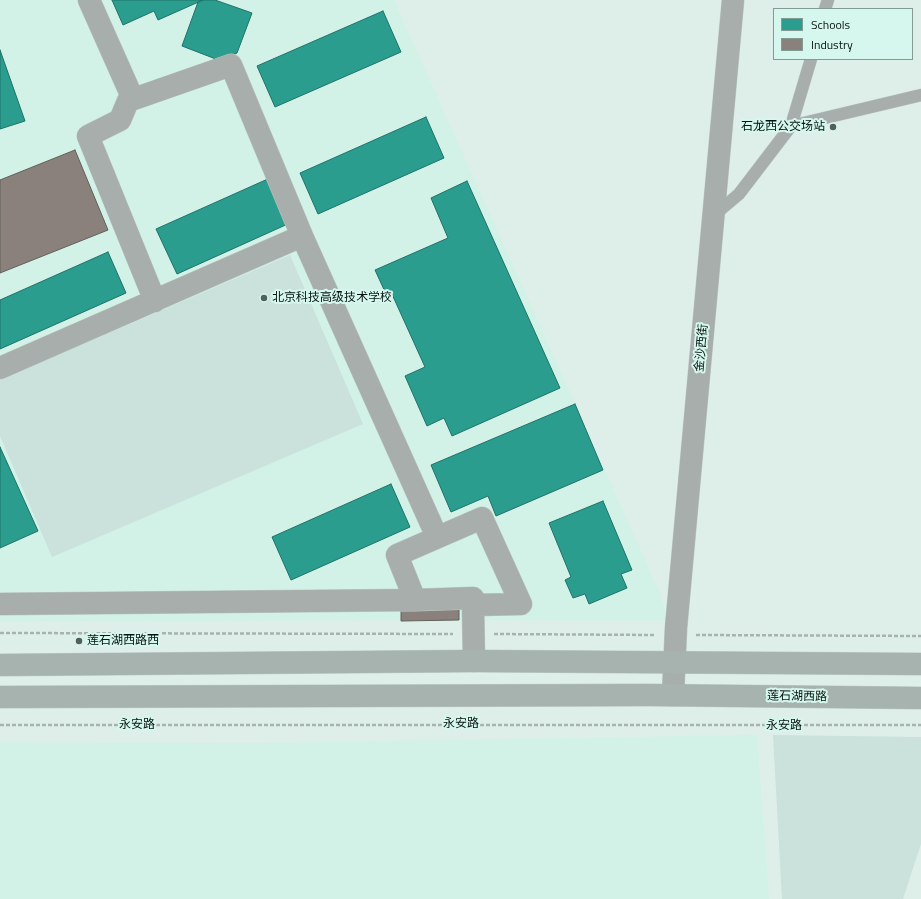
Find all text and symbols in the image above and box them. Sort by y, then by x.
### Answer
legend [773,8,913,60]
text: Schools [811,15,850,34]
text: Industry [811,35,853,54]
place label: 石龙西公交场站 [741,120,825,134]
marker: 石龙西公交场站 [828,122,838,132]
place label: 北京科技高级技术学校 [272,291,392,305]
marker: 北京科技高级技术学校 [259,293,269,303]
street label: 金沙西街 [693,323,711,373]
place label: 莲石湖西路西 [87,634,159,648]
marker: 莲石湖西路西 [74,636,84,646]
street label: 莲石湖西路 [767,689,827,705]
street label: 永安路 [443,717,479,731]
street label: 永安路 [119,718,155,732]
street label: 永安路 [766,719,802,733]

